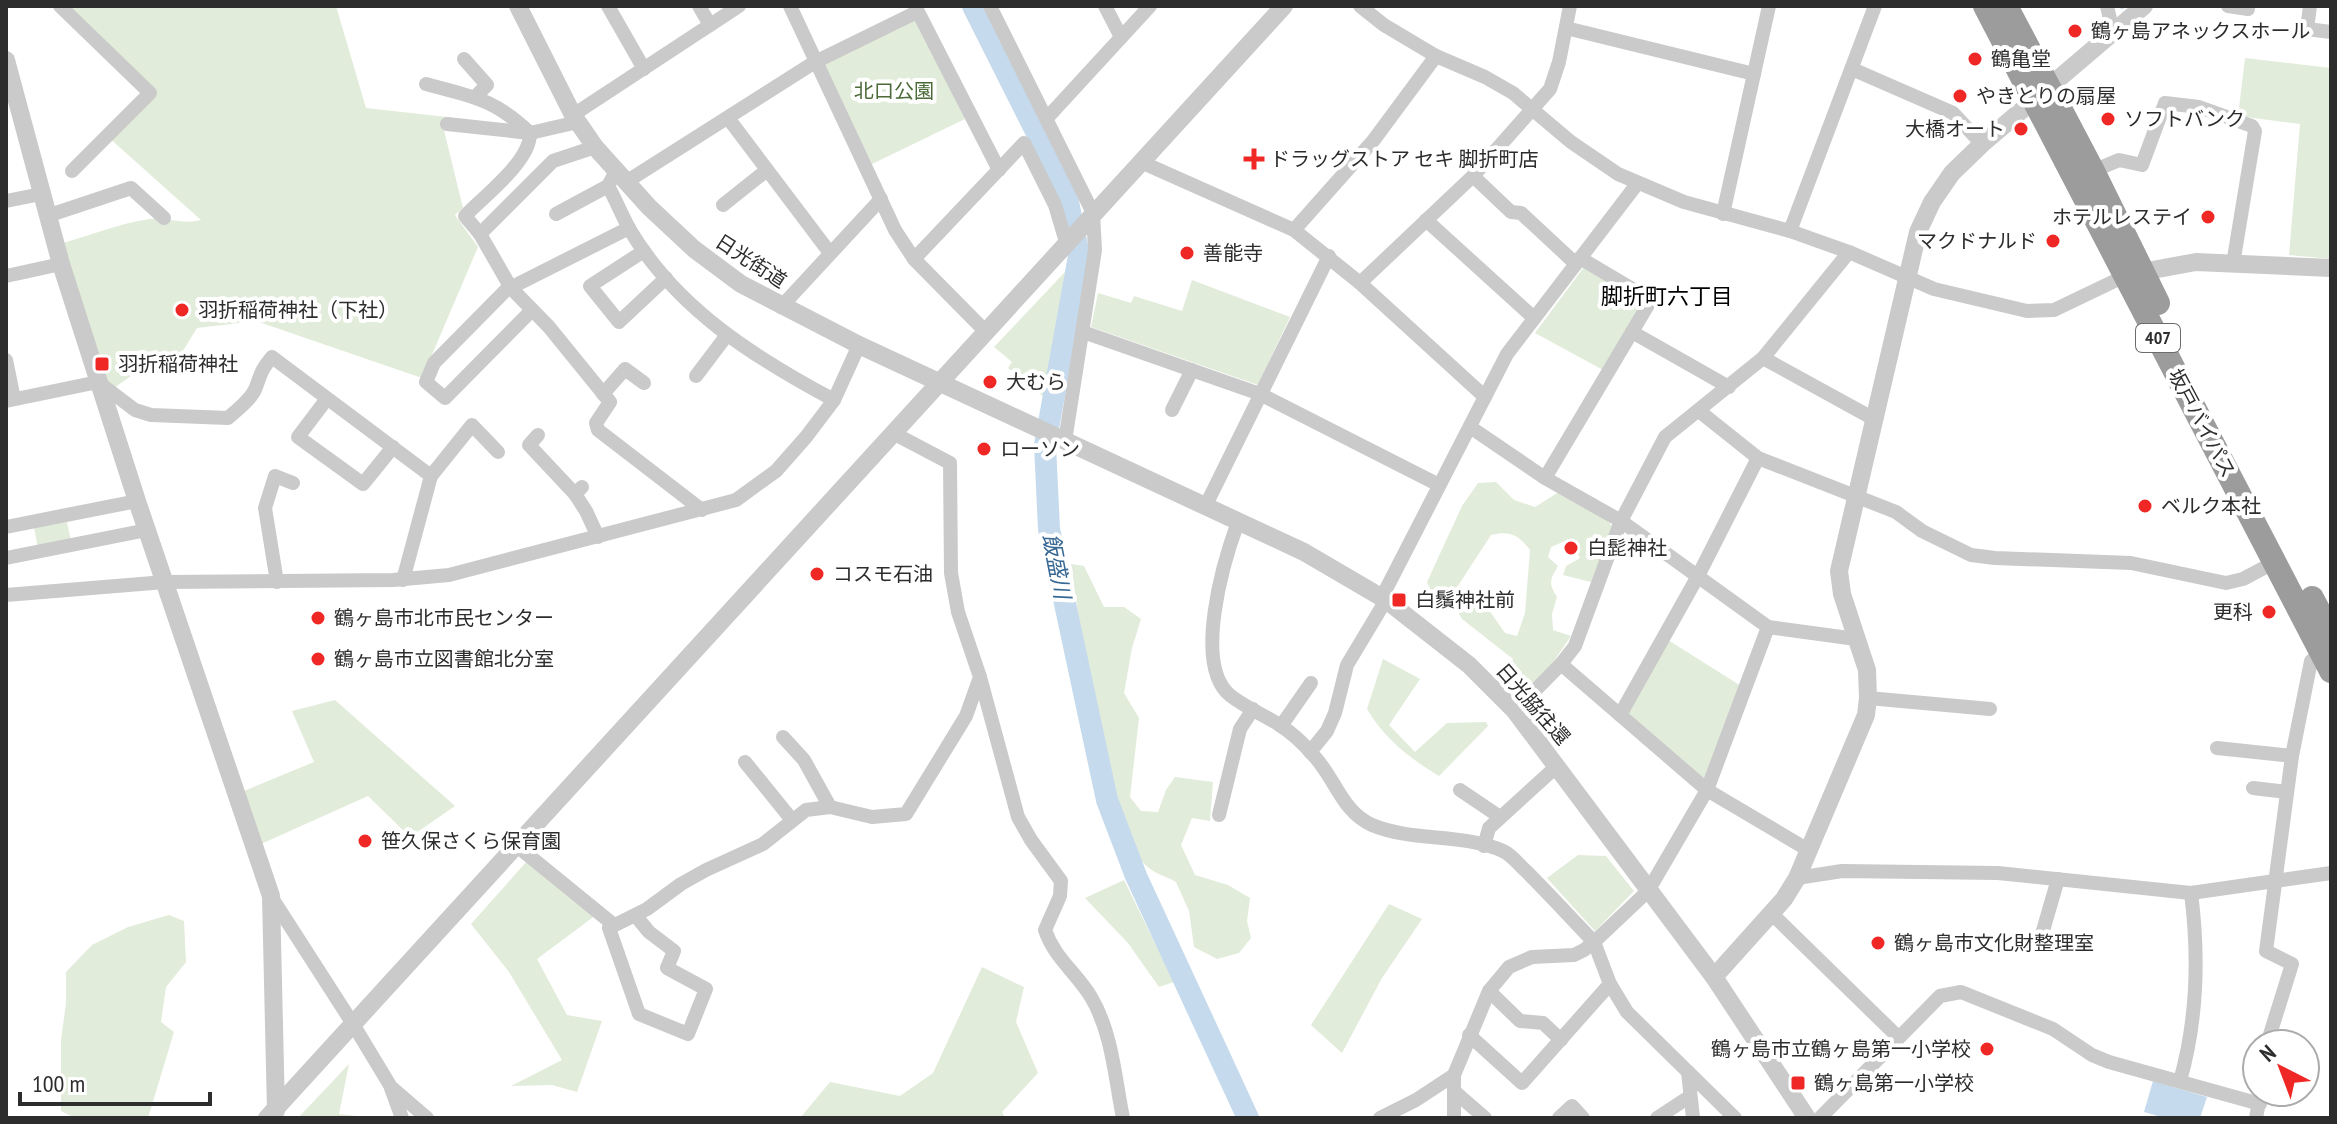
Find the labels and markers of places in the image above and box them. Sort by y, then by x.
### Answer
place label: 鶴ヶ島アネックスホール [2091,18,2310,44]
marker: 鶴ヶ島アネックスホール [2066,22,2084,40]
place label: 鶴亀堂 [1991,46,2051,72]
marker: 鶴亀堂 [1966,50,1984,68]
place label: やきとりの扇屋 [1976,83,2116,109]
marker: やきとりの扇屋 [1951,87,1969,105]
place label: ソフトバンク [2124,106,2245,132]
marker: ソフトバンク [2099,110,2117,128]
place label: 大橋オート [1905,116,2005,142]
marker: 大橋オート [2012,120,2030,138]
place label: ドラッグストア セキ 脚折町店 [1270,146,1538,172]
marker: ドラッグストア セキ 脚折町店 [1245,150,1263,168]
place label: ホテルレステイ [2052,204,2192,230]
marker: ホテルレステイ [2199,208,2217,226]
place label: マクドナルド [1917,228,2037,254]
marker: マクドナルド [2044,232,2062,250]
place label: 善能寺 [1203,240,1263,266]
marker: 善能寺 [1178,244,1196,262]
place label: 羽折稲荷神社（下社） [198,297,398,323]
marker: 羽折稲荷神社（下社） [173,301,191,319]
place label: 羽折稲荷神社 [118,351,238,377]
marker: 羽折稲荷神社 [93,355,111,373]
place label: 大むら [1006,369,1066,395]
marker: 大むら [981,373,999,391]
place label: ローソン [1000,436,1080,462]
marker: ローソン [975,440,993,458]
place label: ベルク本社 [2161,493,2261,519]
marker: ベルク本社 [2136,497,2154,515]
place label: 白髭神社 [1587,535,1667,561]
marker: 白髭神社 [1562,539,1580,557]
place label: コスモ石油 [833,561,933,587]
marker: コスモ石油 [808,565,826,583]
place label: 白鬚神社前 [1415,587,1515,613]
marker: 白鬚神社前 [1390,591,1408,609]
place label: 更科 [2213,599,2253,625]
marker: 更科 [2260,603,2278,621]
place label: 鶴ヶ島市北市民センター [334,605,554,631]
marker: 鶴ヶ島市北市民センター [309,609,327,627]
place label: 鶴ヶ島市立図書館北分室 [334,646,554,672]
marker: 鶴ヶ島市立図書館北分室 [309,650,327,668]
place label: 笹久保さくら保育園 [381,828,561,854]
marker: 笹久保さくら保育園 [356,832,374,850]
place label: 鶴ヶ島市文化財整理室 [1894,930,2094,956]
marker: 鶴ヶ島市文化財整理室 [1869,934,1887,952]
place label: 鶴ヶ島市立鶴ヶ島第一小学校 [1711,1036,1971,1062]
marker: 鶴ヶ島市立鶴ヶ島第一小学校 [1978,1040,1996,1058]
place label: 鶴ヶ島第一小学校 [1814,1070,1974,1096]
marker: 鶴ヶ島第一小学校 [1789,1074,1807,1092]

